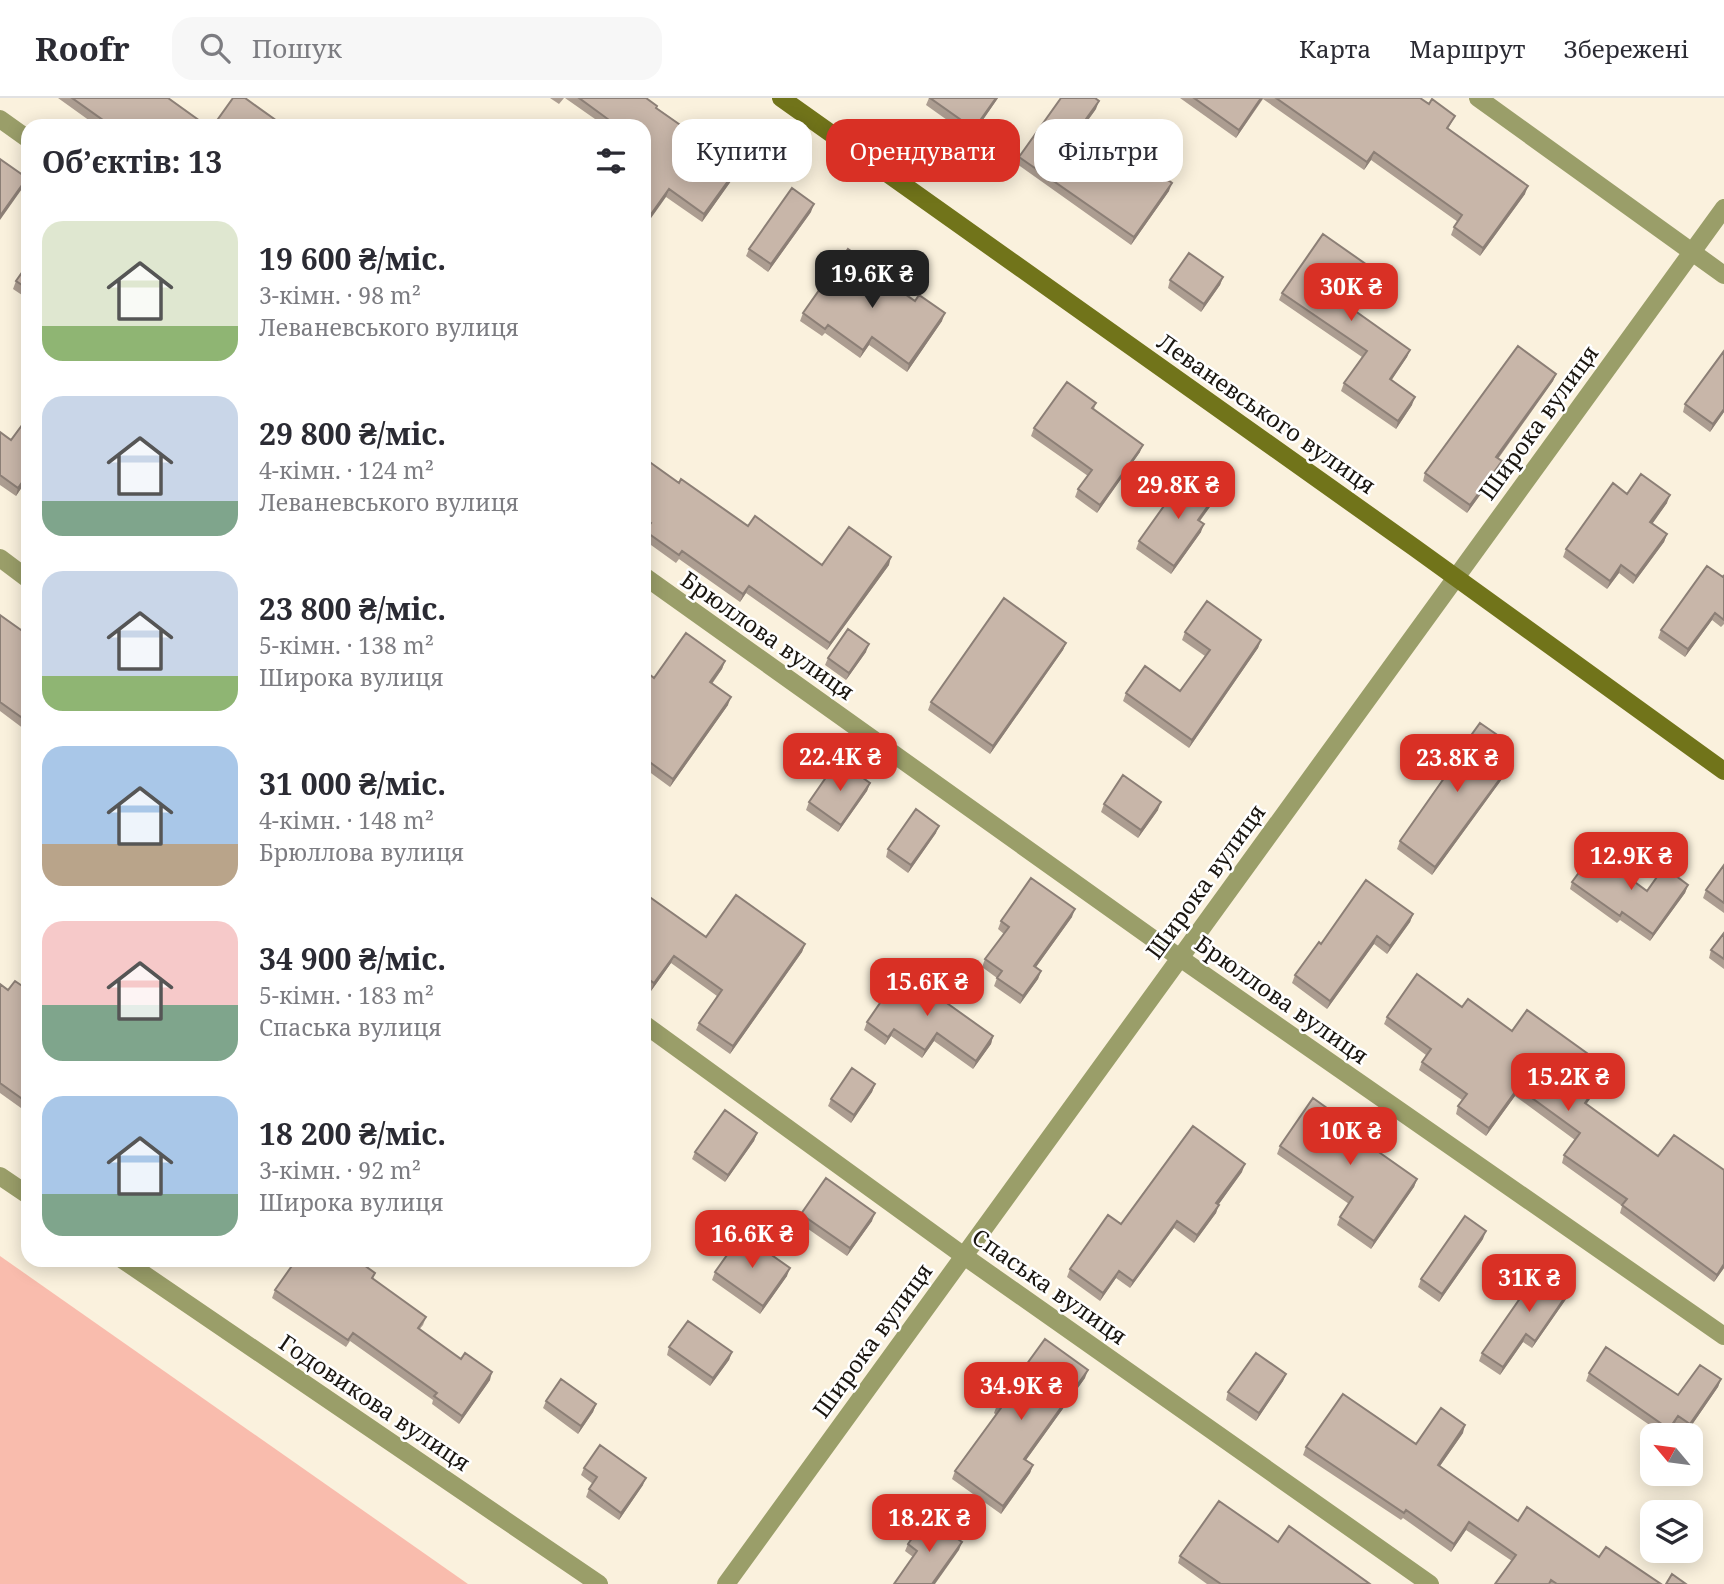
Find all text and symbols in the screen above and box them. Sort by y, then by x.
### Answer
search box [172,17,662,80]
text: Roofr [35,26,130,71]
icon: search [196,29,234,67]
text: Пошук [252,30,342,66]
text: Карта [1299,32,1371,65]
text: Маршрут [1409,32,1525,65]
text: Збережені [1563,32,1689,65]
chip: Купити [672,119,812,182]
chip: Орендувати [826,119,1020,182]
chip: Фільтри [1034,119,1183,182]
text: Об’єктів: 13 [42,141,222,182]
icon: filters [592,142,630,180]
text: 19 600 ₴/міс. [259,238,446,279]
icon: home [98,249,182,333]
pin: 19.6K ₴ [807,250,937,310]
text: 19.6K ₴ [831,257,913,289]
pin: 30K ₴ [1302,264,1400,323]
text: 30K ₴ [1320,270,1382,302]
text: 3-кімн. · 98 m² [259,279,421,311]
text: Леваневського вулиця [259,311,519,343]
street label: Леваневського вулиця [1151,325,1383,501]
street label: Широка вулиця [1471,338,1605,506]
text: 29 800 ₴/міс. [259,413,446,454]
icon: home [98,424,182,508]
text: 4-кімн. · 124 m² [259,454,434,486]
pin: 29.8K ₴ [1113,462,1243,521]
text: 29.8K ₴ [1137,468,1219,500]
text: Леваневського вулиця [259,486,519,518]
street label: Брюллова вулиця [675,563,861,707]
text: 23 800 ₴/міс. [259,588,446,629]
icon: home [98,599,182,683]
text: 5-кімн. · 138 m² [259,629,434,661]
text: Широка вулиця [259,661,444,693]
pin: 22.4K ₴ [775,734,905,793]
pin: 23.8K ₴ [1392,734,1522,794]
text: 22.4K ₴ [799,740,881,772]
text: 23.8K ₴ [1416,741,1498,773]
text: 31 000 ₴/міс. [259,763,446,804]
icon: home [98,774,182,858]
street label: Широка вулиця [1138,797,1272,965]
text: 4-кімн. · 148 m² [259,804,434,836]
pin: 12.9K ₴ [1566,832,1696,892]
text: Брюллова вулиця [259,836,464,868]
text: 12.9K ₴ [1590,839,1672,871]
street label: Брюллова вулиця [1189,927,1375,1071]
text: 34 900 ₴/міс. [259,938,446,979]
icon: home [98,949,182,1033]
pin: 15.6K ₴ [862,958,992,1018]
text: 15.6K ₴ [886,965,968,997]
text: 5-кімн. · 183 m² [259,979,434,1011]
text: Спаська вулиця [259,1011,442,1043]
pin: 15.2K ₴ [1503,1054,1633,1113]
text: 15.2K ₴ [1527,1060,1609,1092]
pin: 10K ₴ [1301,1108,1399,1167]
text: 18 200 ₴/міс. [259,1113,446,1154]
text: 10K ₴ [1319,1114,1381,1146]
icon: home [98,1124,182,1208]
text: 3-кімн. · 92 m² [259,1154,421,1186]
text: Широка вулиця [259,1186,444,1218]
pin: 16.6K ₴ [687,1210,817,1270]
text: 16.6K ₴ [711,1217,793,1249]
street label: Спаська вулиця [966,1221,1134,1351]
pin: 31K ₴ [1480,1254,1578,1314]
street label: Широка вулиця [805,1256,939,1424]
text: 31K ₴ [1498,1261,1560,1293]
street label: Годовикова вулиця [273,1326,477,1478]
pin: 34.9K ₴ [956,1362,1086,1422]
text: 34.9K ₴ [980,1369,1062,1401]
north arrow [1640,1423,1703,1486]
map controls [1640,1423,1703,1563]
pin: 18.2K ₴ [864,1494,994,1554]
button: layers [1640,1500,1703,1563]
text: 18.2K ₴ [888,1501,970,1533]

